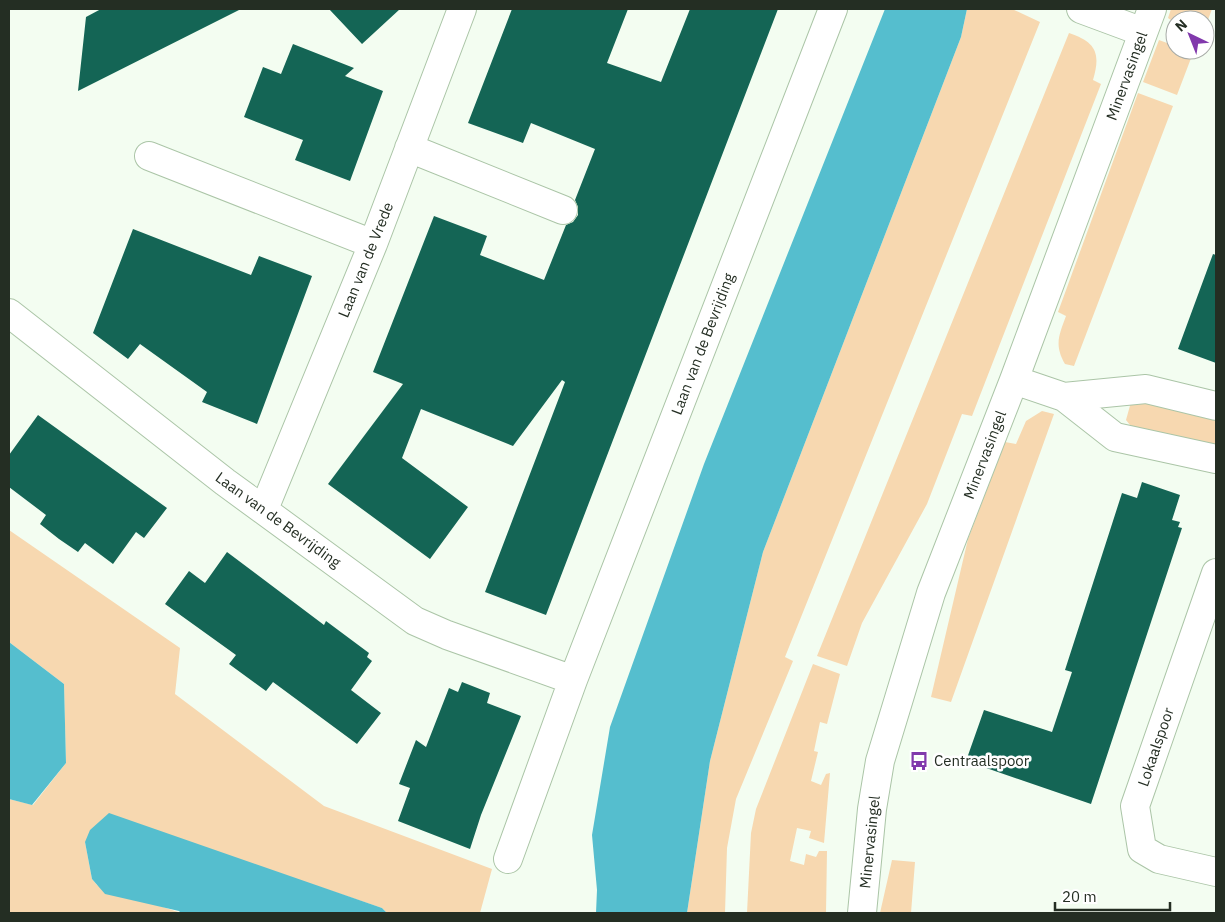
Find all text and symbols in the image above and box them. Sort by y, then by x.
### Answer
north arrow [1165,10,1215,60]
text: N [1171,15,1191,36]
street label: Minervasingel [1102,29,1151,123]
street label: Laan van de Vrede [334,199,397,320]
street label: Laan van de Bevrijding [667,270,738,418]
street label: Minervasingel [959,408,1010,502]
street label: Laan van de Bevrijding [212,468,345,572]
street label: Lokaalspoor [1133,705,1178,789]
bus stop icon: Centraalspoor [908,750,930,772]
place label: Centraalspoor [934,751,1030,770]
street label: Minervasingel [855,795,884,889]
scale bar [1055,880,1170,912]
text: 20 m [1062,887,1097,906]

